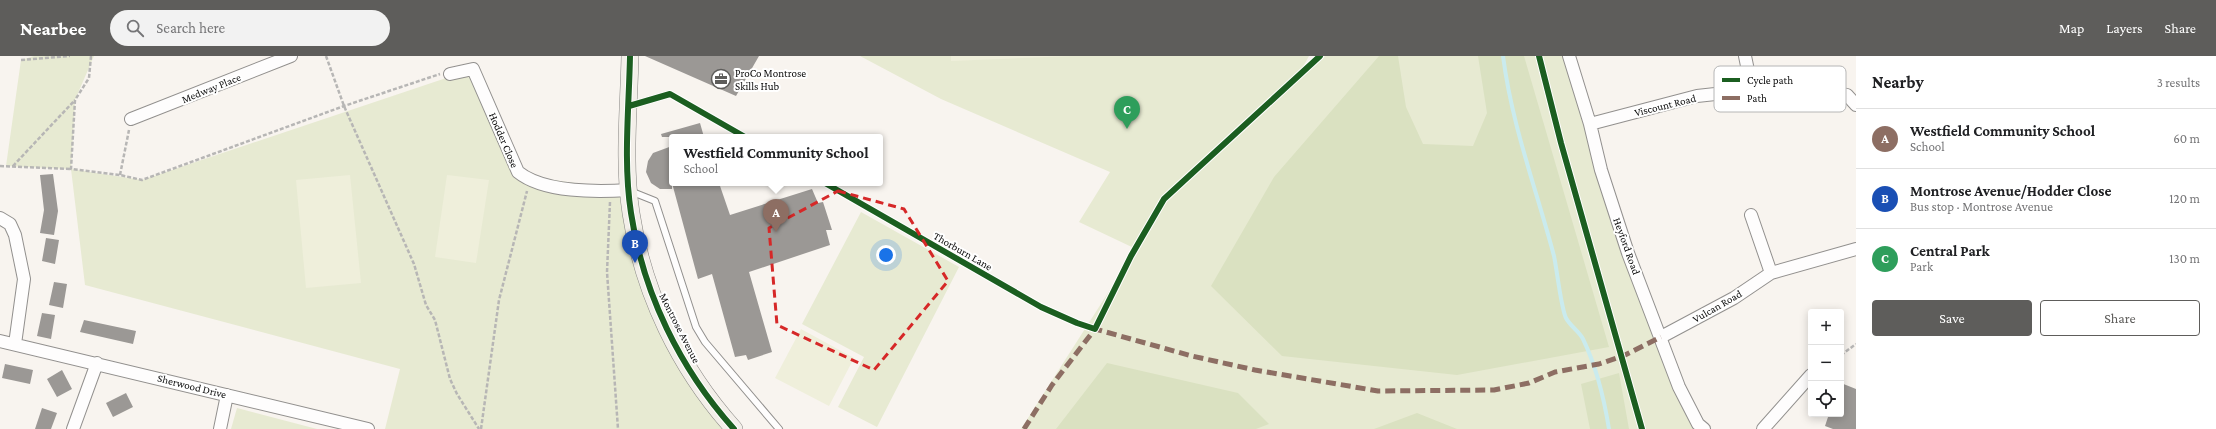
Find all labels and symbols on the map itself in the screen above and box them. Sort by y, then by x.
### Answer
legend [1714,66,1846,112]
place label: ProCo Montrose Skills Hub [735,67,806,92]
office icon: ProCo Montrose Skills Hub [710,68,732,90]
street label: Medway Place [180,71,243,106]
text: Cycle path [1747,74,1793,87]
street label: Viscount Road [1633,92,1697,118]
text: Path [1747,92,1767,104]
pin: C [1114,96,1140,129]
street label: Hodder Close [487,110,521,170]
pin: A [763,199,789,232]
street label: Heyford Road [1610,216,1643,277]
street label: Thorburn Lane [931,229,995,273]
pin: B [622,230,648,263]
your location [876,245,896,265]
street label: Vulcan Road [1690,287,1744,325]
street label: Montrose Avenue [657,291,703,365]
street label: Sherwood Drive [156,372,228,400]

